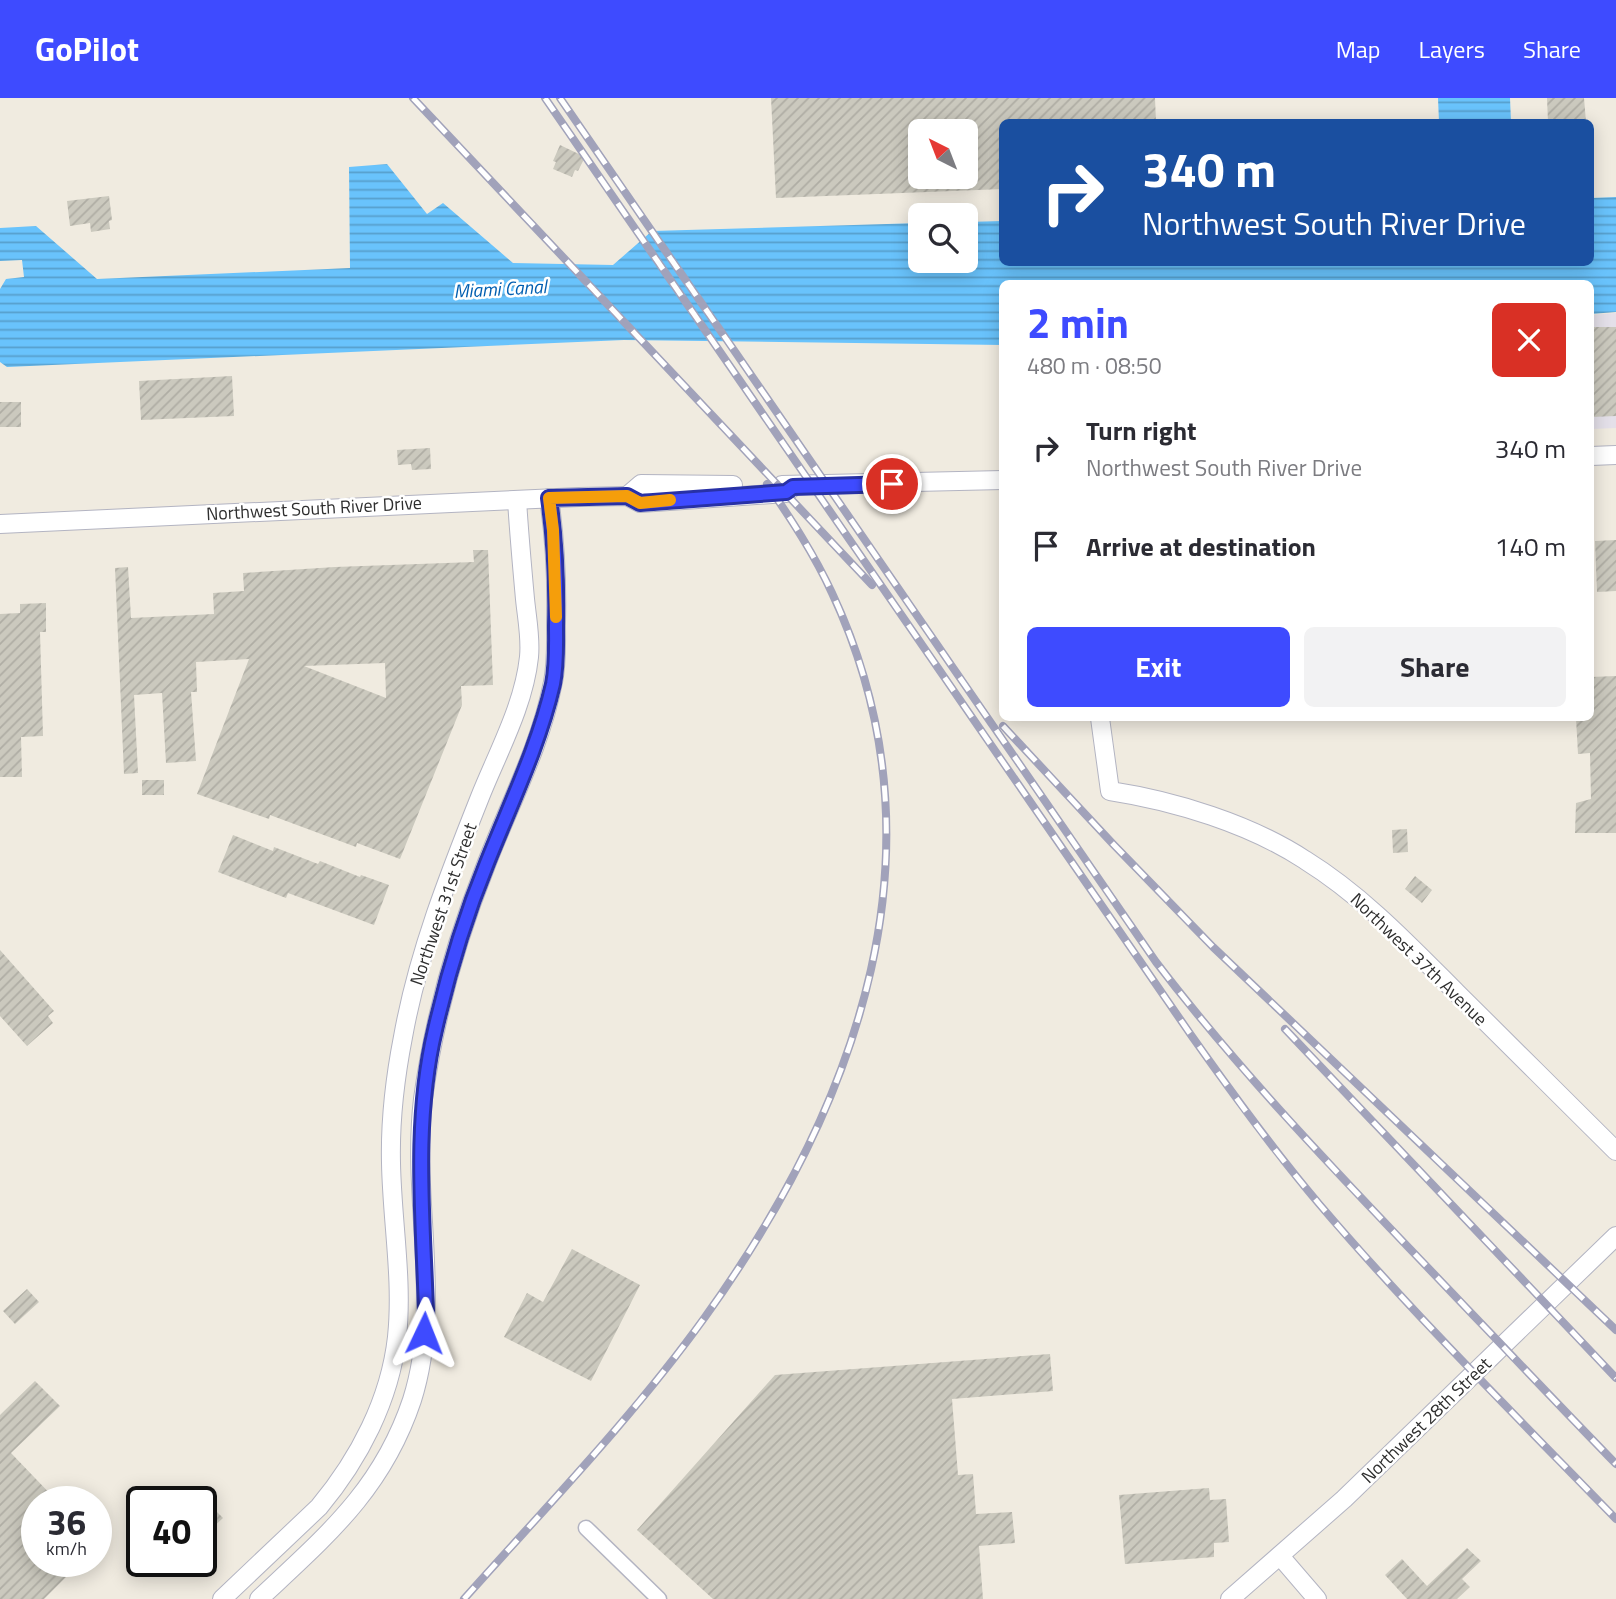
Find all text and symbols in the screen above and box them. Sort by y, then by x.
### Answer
text: GoPilot [35,24,139,74]
text: Map [1336,31,1381,67]
text: Layers [1419,31,1485,67]
text: Share [1523,31,1581,67]
north arrow [908,119,978,189]
map controls [908,119,978,273]
text: 340 m [1142,131,1276,206]
icon: right [1027,147,1118,238]
text: Northwest South River Drive [1142,199,1526,247]
button: search [908,203,978,273]
water label: Miami Canal [453,271,549,305]
text: 2 min [1027,290,1129,354]
button: close [1492,303,1566,377]
text: 480 m · 08:50 [1027,348,1162,383]
text: Turn right [1086,411,1197,450]
icon: right [1027,429,1065,467]
text: 340 m [1495,429,1566,468]
text: Northwest South River Drive [1086,450,1362,485]
pin [862,454,922,514]
icon: arrive [873,465,911,503]
street label: Northwest South River Drive [205,489,423,527]
icon: arrive [1027,527,1065,565]
text: Arrive at destination [1086,527,1316,566]
text: 140 m [1495,527,1566,566]
button: Exit [1027,627,1290,707]
button: Share [1304,627,1566,707]
street label: Northwest 31st Street [403,818,484,989]
street label: Northwest 37th Avenue [1344,886,1494,1032]
position arrow [387,1296,461,1370]
street label: Northwest 28th Street [1355,1350,1498,1489]
speed limit sign: 40 [126,1486,217,1577]
text: 36 [47,1495,86,1549]
text: km/h [46,1535,87,1562]

